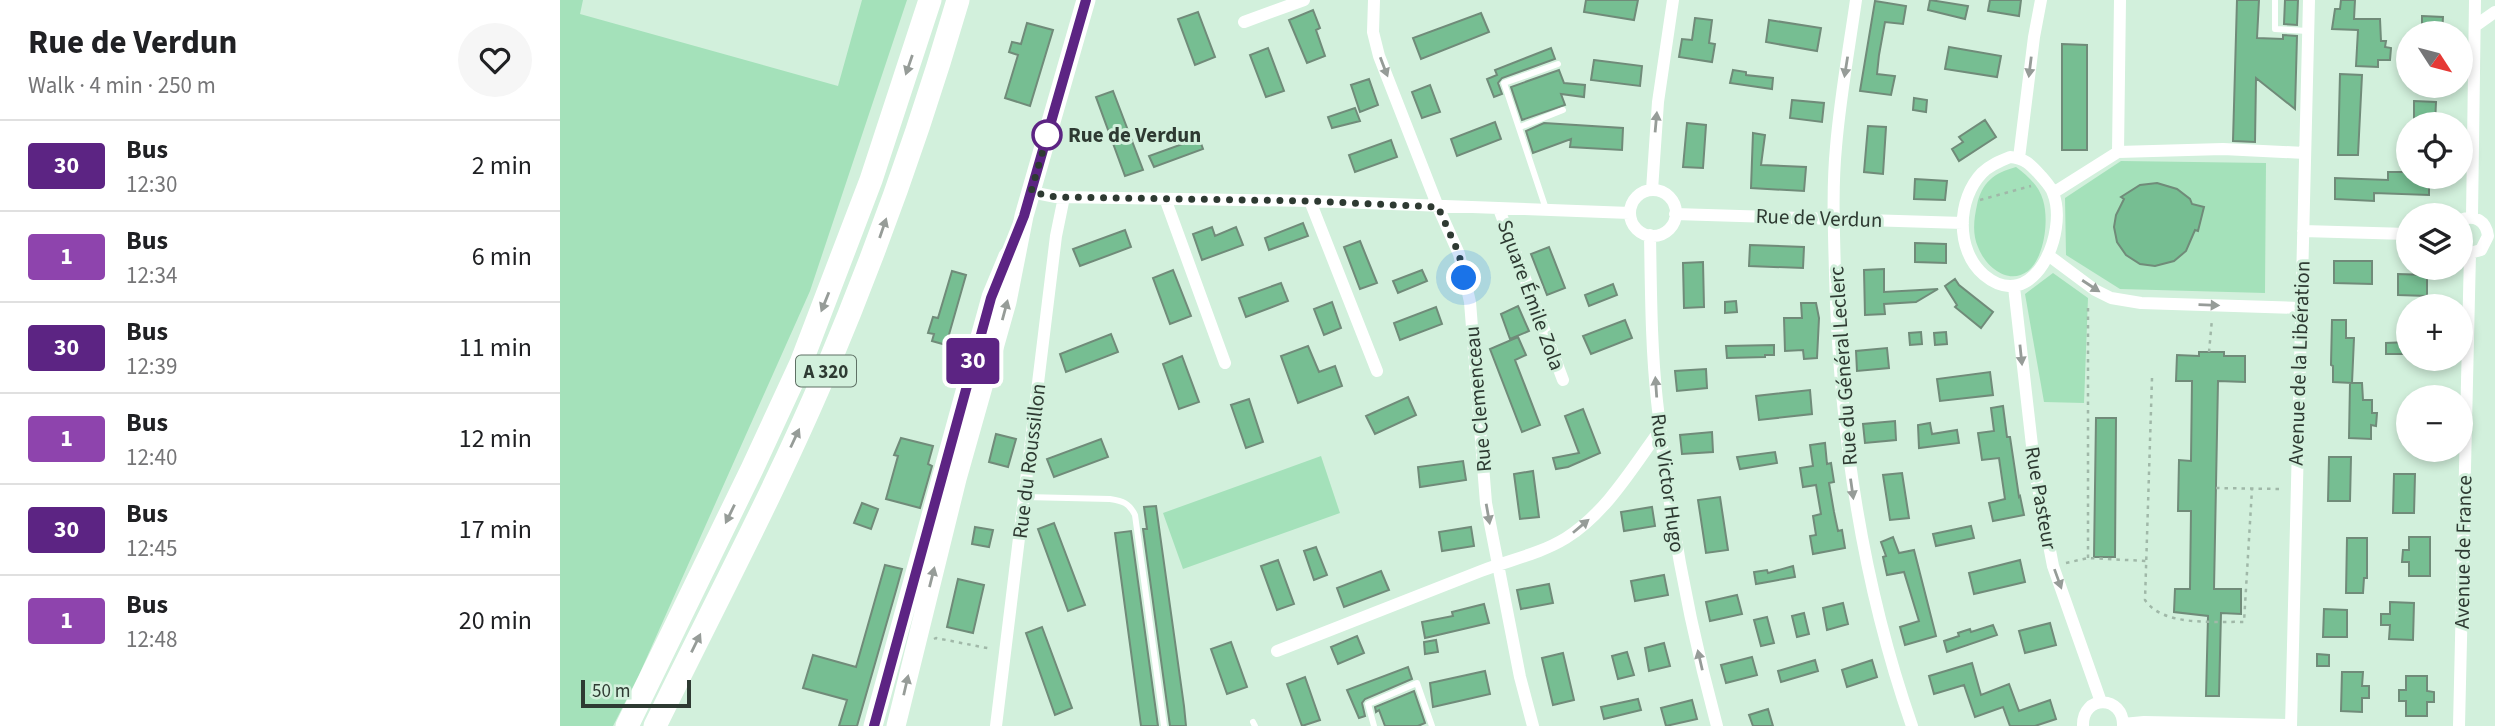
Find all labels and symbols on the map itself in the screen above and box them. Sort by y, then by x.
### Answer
north arrow [2396,21,2473,98]
one-way arrow [903,55,914,76]
one-way arrow [1378,56,1389,77]
one-way arrow [2025,56,2036,78]
one-way arrow [1840,57,1851,79]
one-way arrow [1651,111,1662,133]
marker: Rue de Verdun [1032,120,1062,150]
place label: Rue de Verdun [1068,120,1201,150]
street label: Rue de Verdun [1755,201,1883,235]
street label: Square Émile Zola [1490,215,1572,375]
one-way arrow [878,218,889,239]
your location [1446,260,1481,295]
street label: Avenue de la Libération [2280,260,2318,466]
street label: Rue du Général Leclerc [1821,265,1865,467]
one-way arrow [2081,280,2101,293]
one-way arrow [819,292,830,313]
one-way arrow [1000,299,1011,321]
one-way arrow [2199,300,2221,311]
street label: Rue Clemenceau [1457,325,1499,473]
line badge: 30 [942,338,1004,384]
one-way arrow [2016,344,2027,366]
road number: A 320 [796,356,856,386]
one-way arrow [1650,376,1661,398]
street label: Rue du Roussillon [1005,382,1053,540]
street label: Rue Victor Hugo [1643,412,1693,554]
one-way arrow [789,428,801,448]
street label: Rue Pasteur [2017,444,2065,552]
street label: Avenue de France [2447,475,2479,629]
one-way arrow [1847,479,1858,501]
one-way arrow [1483,503,1494,525]
one-way arrow [725,504,736,524]
one-way arrow [1572,519,1589,534]
one-way arrow [927,566,938,588]
one-way arrow [2053,569,2064,590]
one-way arrow [690,633,701,653]
one-way arrow [1694,649,1705,671]
one-way arrow [901,674,912,696]
scale bar [581,677,691,709]

